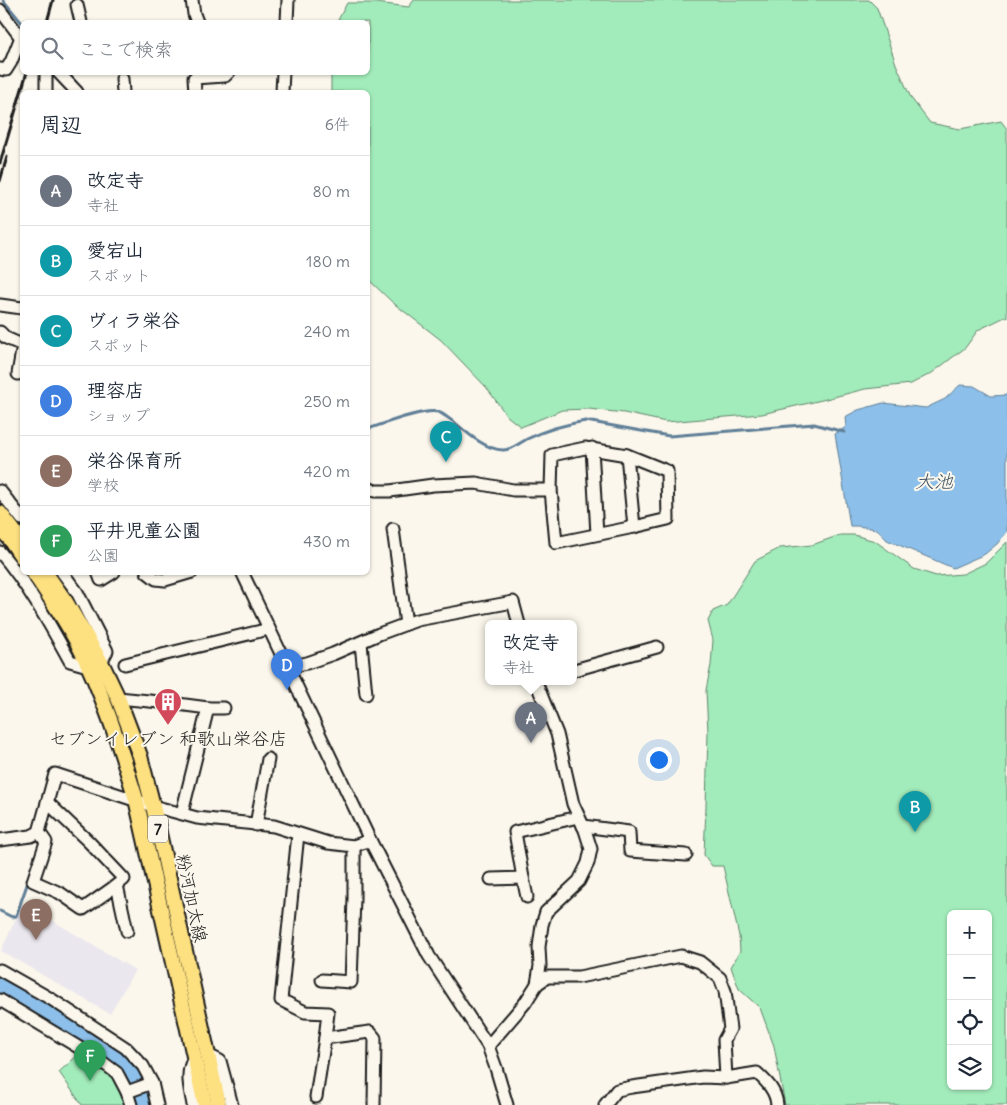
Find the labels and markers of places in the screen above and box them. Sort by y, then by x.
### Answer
pin: C [430,421,462,462]
pin: D [271,649,303,690]
building icon: セブンイレブン 和歌山栄谷店 [153,687,183,726]
pin: A [515,702,547,743]
place label: セブンイレブン 和歌山栄谷店 [49,727,287,750]
pin: B [899,791,931,832]
pin: E [20,899,52,940]
pin: F [74,1040,106,1081]

